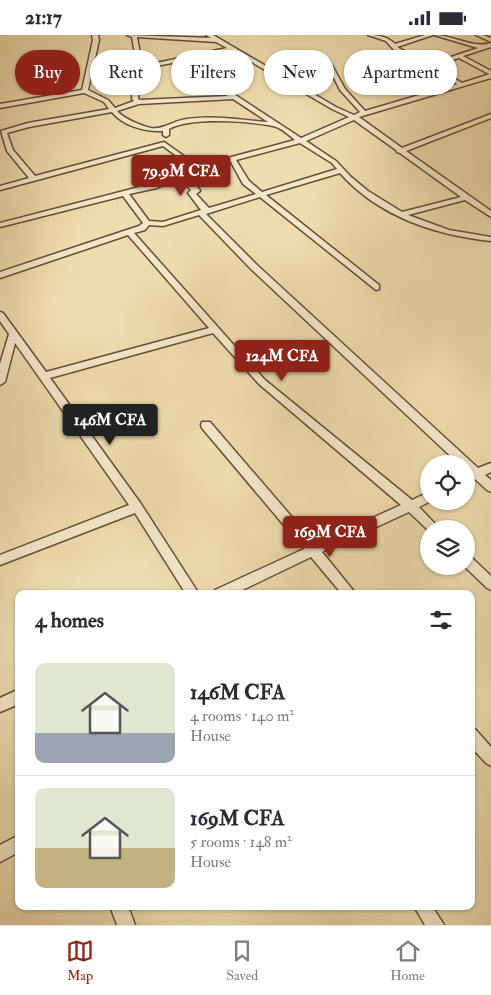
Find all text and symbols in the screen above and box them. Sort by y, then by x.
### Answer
text: 21:17 [25,6,62,30]
chip: Buy [15,50,80,95]
chip: Rent [90,50,161,95]
chip: Filters [171,50,254,95]
chip: New [264,50,334,95]
chip: Apartment [344,50,457,95]
pin: 79.9M CFA [124,155,238,197]
text: 79.9M CFA [142,161,220,181]
pin: 124M CFA [230,339,334,382]
text: 124M CFA [246,346,318,366]
pin: 146M CFA [58,403,162,446]
text: 146M CFA [74,410,146,430]
map controls [420,455,475,575]
button: locate [420,455,475,510]
pin: 169M CFA [278,515,382,558]
button: layers [420,520,475,575]
text: 169M CFA [294,522,366,542]
icon: filters [427,606,455,634]
text: 4 homes [35,607,104,634]
text: 146M CFA [190,679,285,706]
icon: home [75,683,135,743]
text: 4 rooms · 140 m² [190,706,294,726]
text: House [190,726,231,746]
text: 169M CFA [190,805,285,832]
icon: home [75,808,135,868]
text: 5 rooms · 148 m² [190,832,292,852]
text: House [190,852,231,872]
tab: Map [66,937,94,984]
tab: Saved [226,937,258,984]
tab: Home [390,937,425,984]

